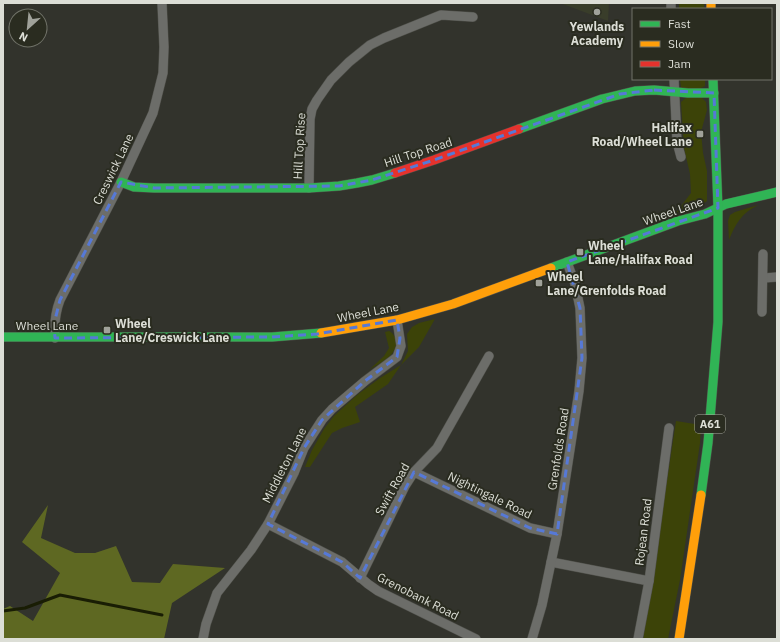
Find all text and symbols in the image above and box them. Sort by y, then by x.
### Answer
marker: Yewlands Academy [592,7,602,17]
north arrow [8,8,48,48]
legend [632,8,772,80]
text: Fast [668,16,691,31]
place label: Yewlands Academy [570,19,624,48]
text: N [17,29,30,45]
text: Slow [668,36,694,51]
text: Jam [668,56,691,71]
street label: Hill Top Rise [290,112,308,180]
place label: Halifax Road/Wheel Lane [592,120,692,149]
marker: Halifax Road/Wheel Lane [695,129,705,139]
street label: Creswick Lane [89,131,137,207]
street label: Hill Top Road [382,134,454,170]
street label: Wheel Lane [641,194,705,228]
place label: Wheel Lane/Halifax Road [588,238,693,267]
marker: Wheel Lane/Halifax Road [575,247,585,257]
place label: Wheel Lane/Grenfolds Road [547,269,666,298]
marker: Wheel Lane/Grenfolds Road [534,278,544,288]
street label: Wheel Lane [336,299,401,325]
place label: Wheel Lane/Creswick Lane [115,316,230,345]
street label: Wheel Lane [16,318,79,333]
marker: Wheel Lane/Creswick Lane [102,325,112,335]
street label: Grenfolds Road [544,407,572,491]
road number: A61 [695,415,725,433]
street label: Middleton Lane [259,424,310,505]
street label: Swift Road [371,460,413,518]
street label: Nightingale Road [446,468,534,522]
street label: Rojean Road [631,498,655,566]
street label: Grenobank Road [375,569,461,623]

